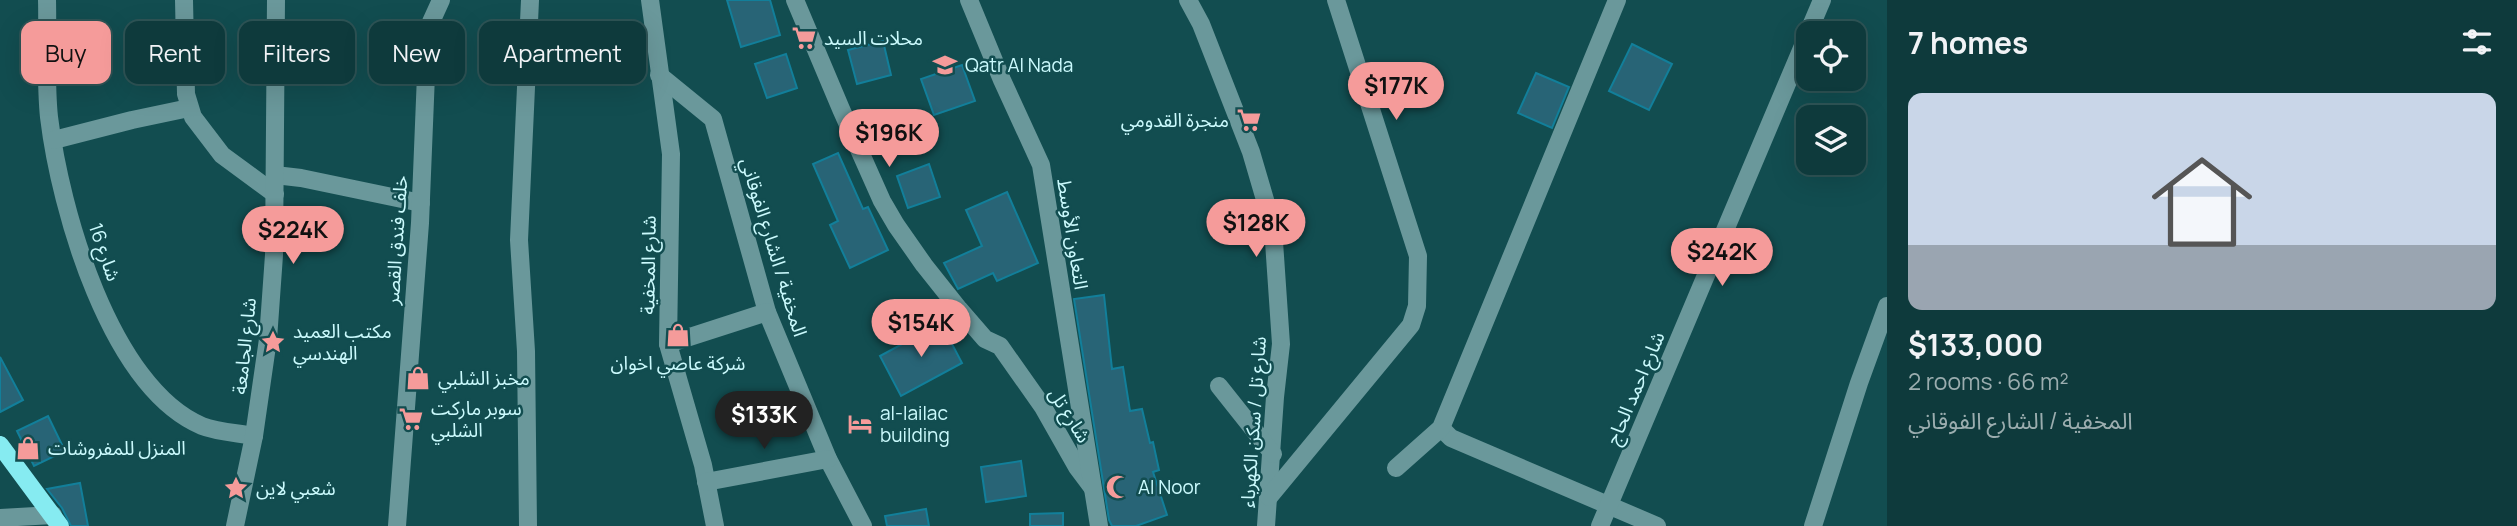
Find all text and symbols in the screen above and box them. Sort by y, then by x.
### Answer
chip: Buy [21,21,111,84]
chip: Rent [125,21,225,84]
chip: Filters [239,21,355,84]
chip: New [369,21,465,84]
chip: Apartment [479,21,646,84]
map controls [1796,21,1866,175]
button: locate [1796,21,1866,91]
text: 7 homes [1908,22,2028,63]
icon: filters [2458,23,2496,61]
supermarket icon: محلات السيد [790,24,818,52]
place label: محلات السيد [824,25,923,51]
school or university icon: Qatr Al Nada [931,51,959,79]
place label: Qatr Al Nada [965,52,1073,78]
pin: $177K [1347,62,1445,122]
text: $177K [1364,69,1428,101]
button: layers [1796,105,1866,175]
supermarket icon: منجرة القدومي [1235,106,1263,134]
place label: منجرة القدومي [1121,107,1229,135]
pin: $196K [840,110,938,169]
text: $196K [855,116,923,148]
icon: home [2139,139,2265,265]
street label: المخفية / الشارع الفوقاني [732,154,814,340]
street label: خلف فندق القصر [378,174,413,307]
street label: التعاون الأوسط [1051,177,1095,291]
pin: $128K [1207,200,1305,259]
pin: $224K [244,206,342,266]
text: $128K [1222,206,1290,238]
text: $224K [258,213,328,245]
street label: شارع المخفية [634,215,663,315]
street label: شارع 16 [82,219,127,285]
pin: $242K [1673,229,1771,288]
text: $242K [1687,235,1757,267]
street label: شارع الجامعة [226,296,263,396]
pin: $154K [872,300,970,359]
text: $154K [888,306,954,338]
place label: مكتب العميد الهندسي [293,318,392,368]
shop icon: شركة عاصي اخوان [664,321,692,349]
text: $133,000 [1908,324,2043,365]
street label: شارع احمد الحاج [1599,327,1671,449]
place icon: مكتب العميد الهندسي [259,328,287,356]
street label: شارع تل / سكن الكهرباء [1234,335,1273,509]
place label: شركة عاصي اخوان [611,350,745,378]
shop icon: مخبز الشلبي [404,364,432,392]
place label: مخبز الشلبي [438,365,530,393]
text: 2 rooms · 66 m² [1908,365,2069,397]
street label: شارع تل [1042,383,1097,448]
pin: $133K [715,392,813,451]
place label: سوبر ماركت الشلبي [431,395,522,445]
text: $133K [731,398,797,430]
place label: al-lailac building [880,400,950,448]
text: المخفية / الشارع الفوقاني [1908,404,2133,436]
supermarket icon: سوبر ماركت الشلبي [397,405,425,433]
hotel icon: al-lailac building [846,410,874,438]
shop icon: المنزل للمفروشات [14,434,42,462]
place label: المنزل للمفروشات [48,435,186,461]
mosque icon: Al Noor [1104,473,1132,501]
place icon: شعبي لاين [222,474,250,502]
place label: Al Noor [1138,474,1201,500]
place label: شعبي لاين [256,475,336,503]

